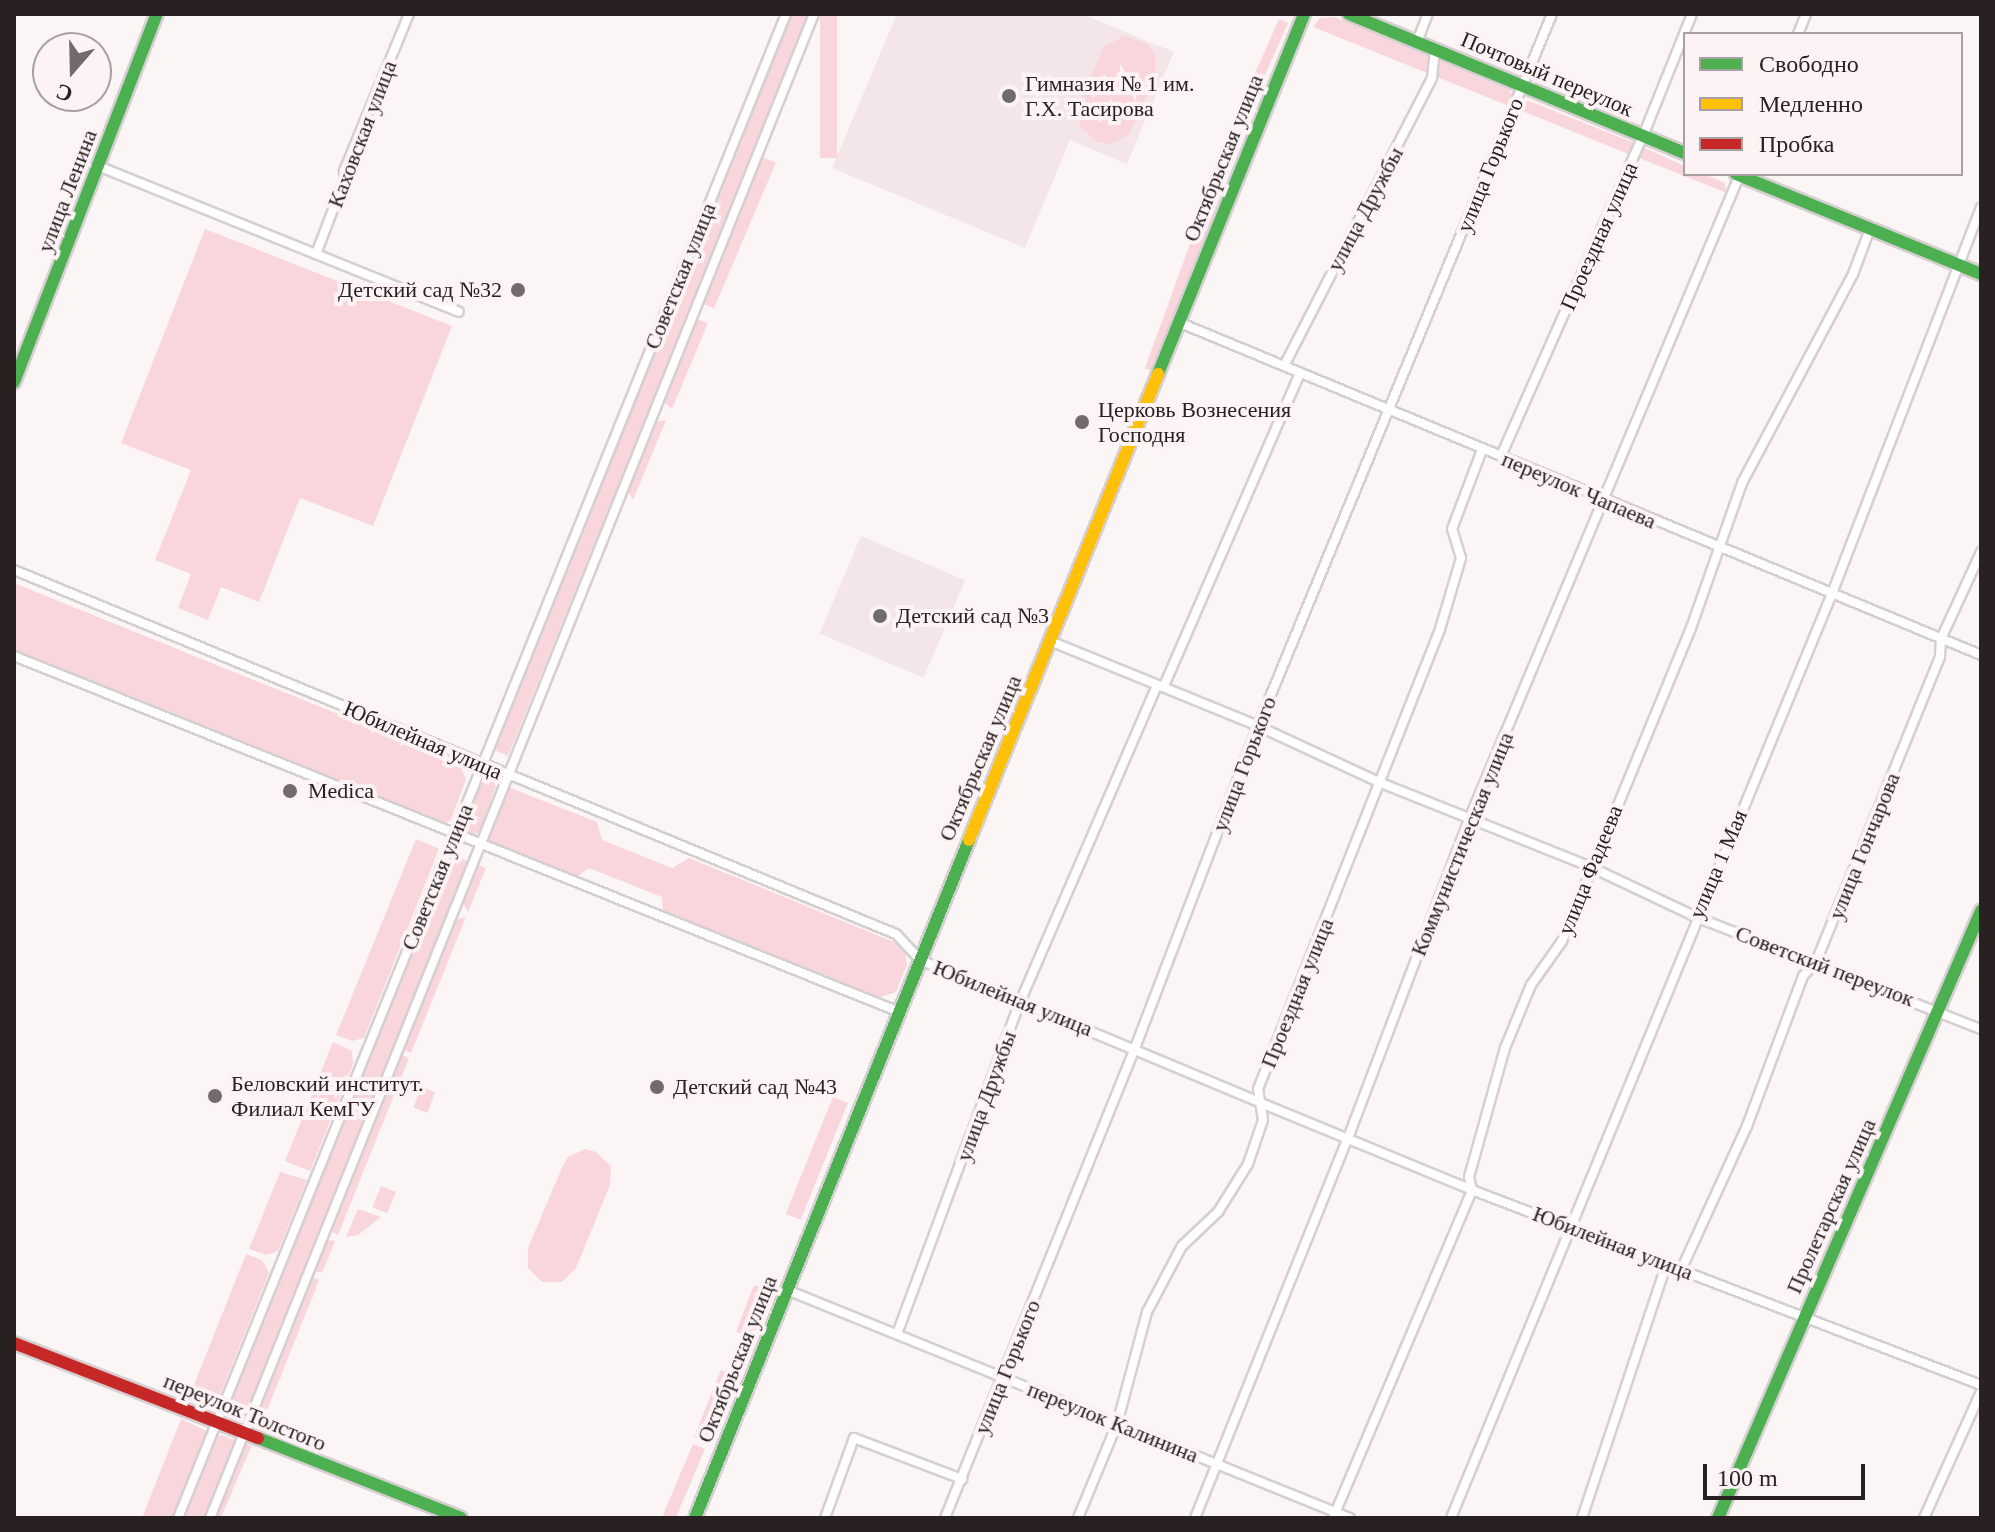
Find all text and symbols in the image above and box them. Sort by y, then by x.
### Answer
street label: Почтовый переулок [1457,26,1637,122]
north arrow [32,32,112,112]
legend [1683,32,1963,176]
text: Свободно [1759,51,1859,77]
street label: Каховская улица [322,57,402,211]
place label: Гимназия № 1 им. Г.Х. Тасирова [1025,70,1194,122]
street label: Октябрьская улица [1177,71,1269,245]
text: С [53,79,76,108]
marker: Гимназия № 1 им. Г.Х. Тасирова [1000,87,1018,105]
text: Медленно [1759,91,1863,117]
street label: улица Горького [1451,94,1529,236]
street label: улица Ленина [31,126,103,256]
text: Пробка [1759,131,1835,157]
street label: улица Дружбы [1321,142,1409,276]
street label: Проездная улица [1555,158,1643,314]
street label: Советская улица [639,199,721,353]
place label: Детский сад №32 [338,277,502,303]
marker: Детский сад №32 [509,281,527,299]
place label: Церковь Вознесения Господня [1098,396,1291,448]
marker: Церковь Вознесения Господня [1073,413,1091,431]
street label: переулок Чапаева [1498,446,1660,534]
place label: Детский сад №3 [896,603,1049,629]
marker: Детский сад №3 [871,607,889,625]
street label: Октябрьская улица [933,671,1027,845]
street label: улица Горького [1206,693,1282,835]
street label: Юбилейная улица [340,695,506,785]
street label: Коммунистическая улица [1405,728,1519,960]
street label: улица Гончарова [1823,769,1905,923]
place label: Mеdica [308,778,374,804]
marker: Mеdica [279,780,301,802]
street label: Советская улица [396,800,478,954]
street label: улица Фадеева [1552,801,1628,939]
street label: улица 1 Мая [1683,806,1753,922]
street label: Проездная улица [1255,914,1339,1072]
street label: Советский переулок [1732,920,1918,1012]
street label: Юбилейная улица [929,954,1097,1042]
street label: улица Дружбы [950,1027,1022,1165]
place label: Беловский институт. Филиал КемГУ [231,1070,424,1122]
place label: Детский сад №43 [673,1074,837,1100]
marker: Детский сад №43 [648,1078,666,1096]
marker: Беловский институт. Филиал КемГУ [206,1087,224,1105]
street label: Пролетарская улица [1781,1114,1881,1298]
street label: Юбилейная улица [1529,1200,1697,1286]
street label: Октябрьская улица [691,1272,783,1446]
street label: улица Горького [968,1296,1046,1438]
street label: переулок Толстого [160,1367,330,1457]
street label: переулок Калинина [1024,1376,1202,1468]
scale bar [1707,1448,1869,1498]
text: 100 m [1717,1465,1778,1491]

